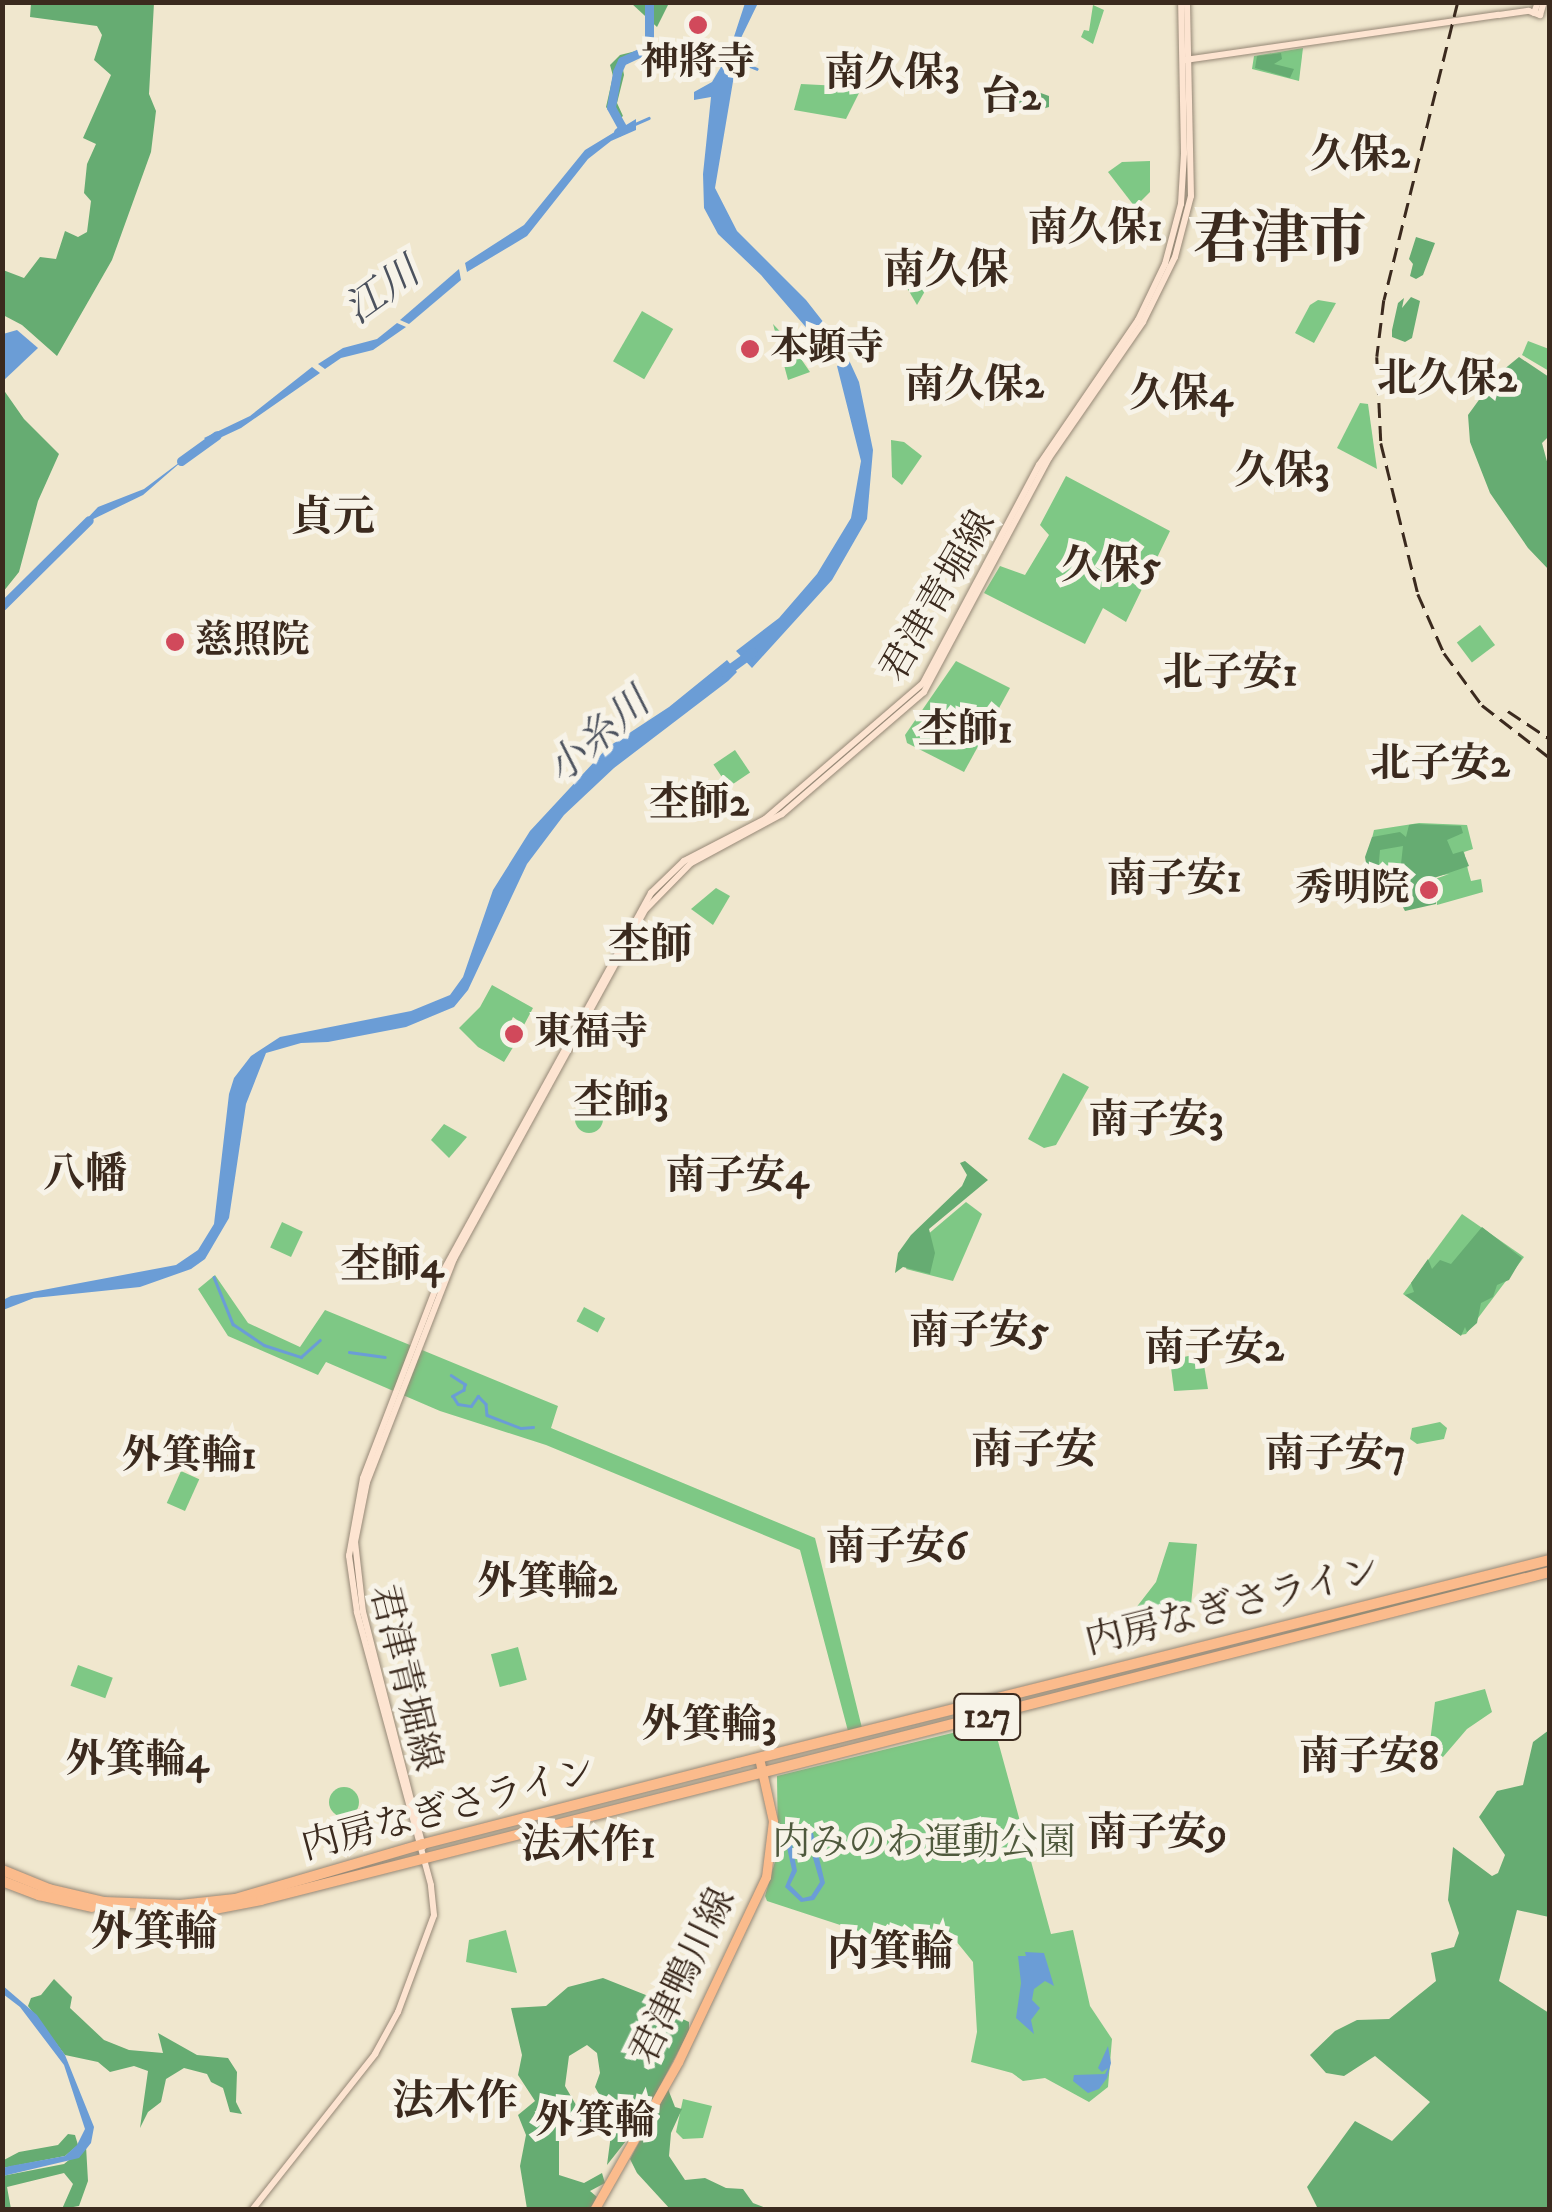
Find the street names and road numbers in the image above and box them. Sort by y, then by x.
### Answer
street label: 君津青堀線 [872,503,1006,691]
street label: 内房なぎさライン [1080,1548,1386,1666]
street label: 君津青堀線 [359,1580,449,1776]
road number: 127 [952,1687,1022,1747]
street label: 内房なぎさライン [296,1749,602,1871]
street label: 君津鴨川線 [622,1882,746,2072]

